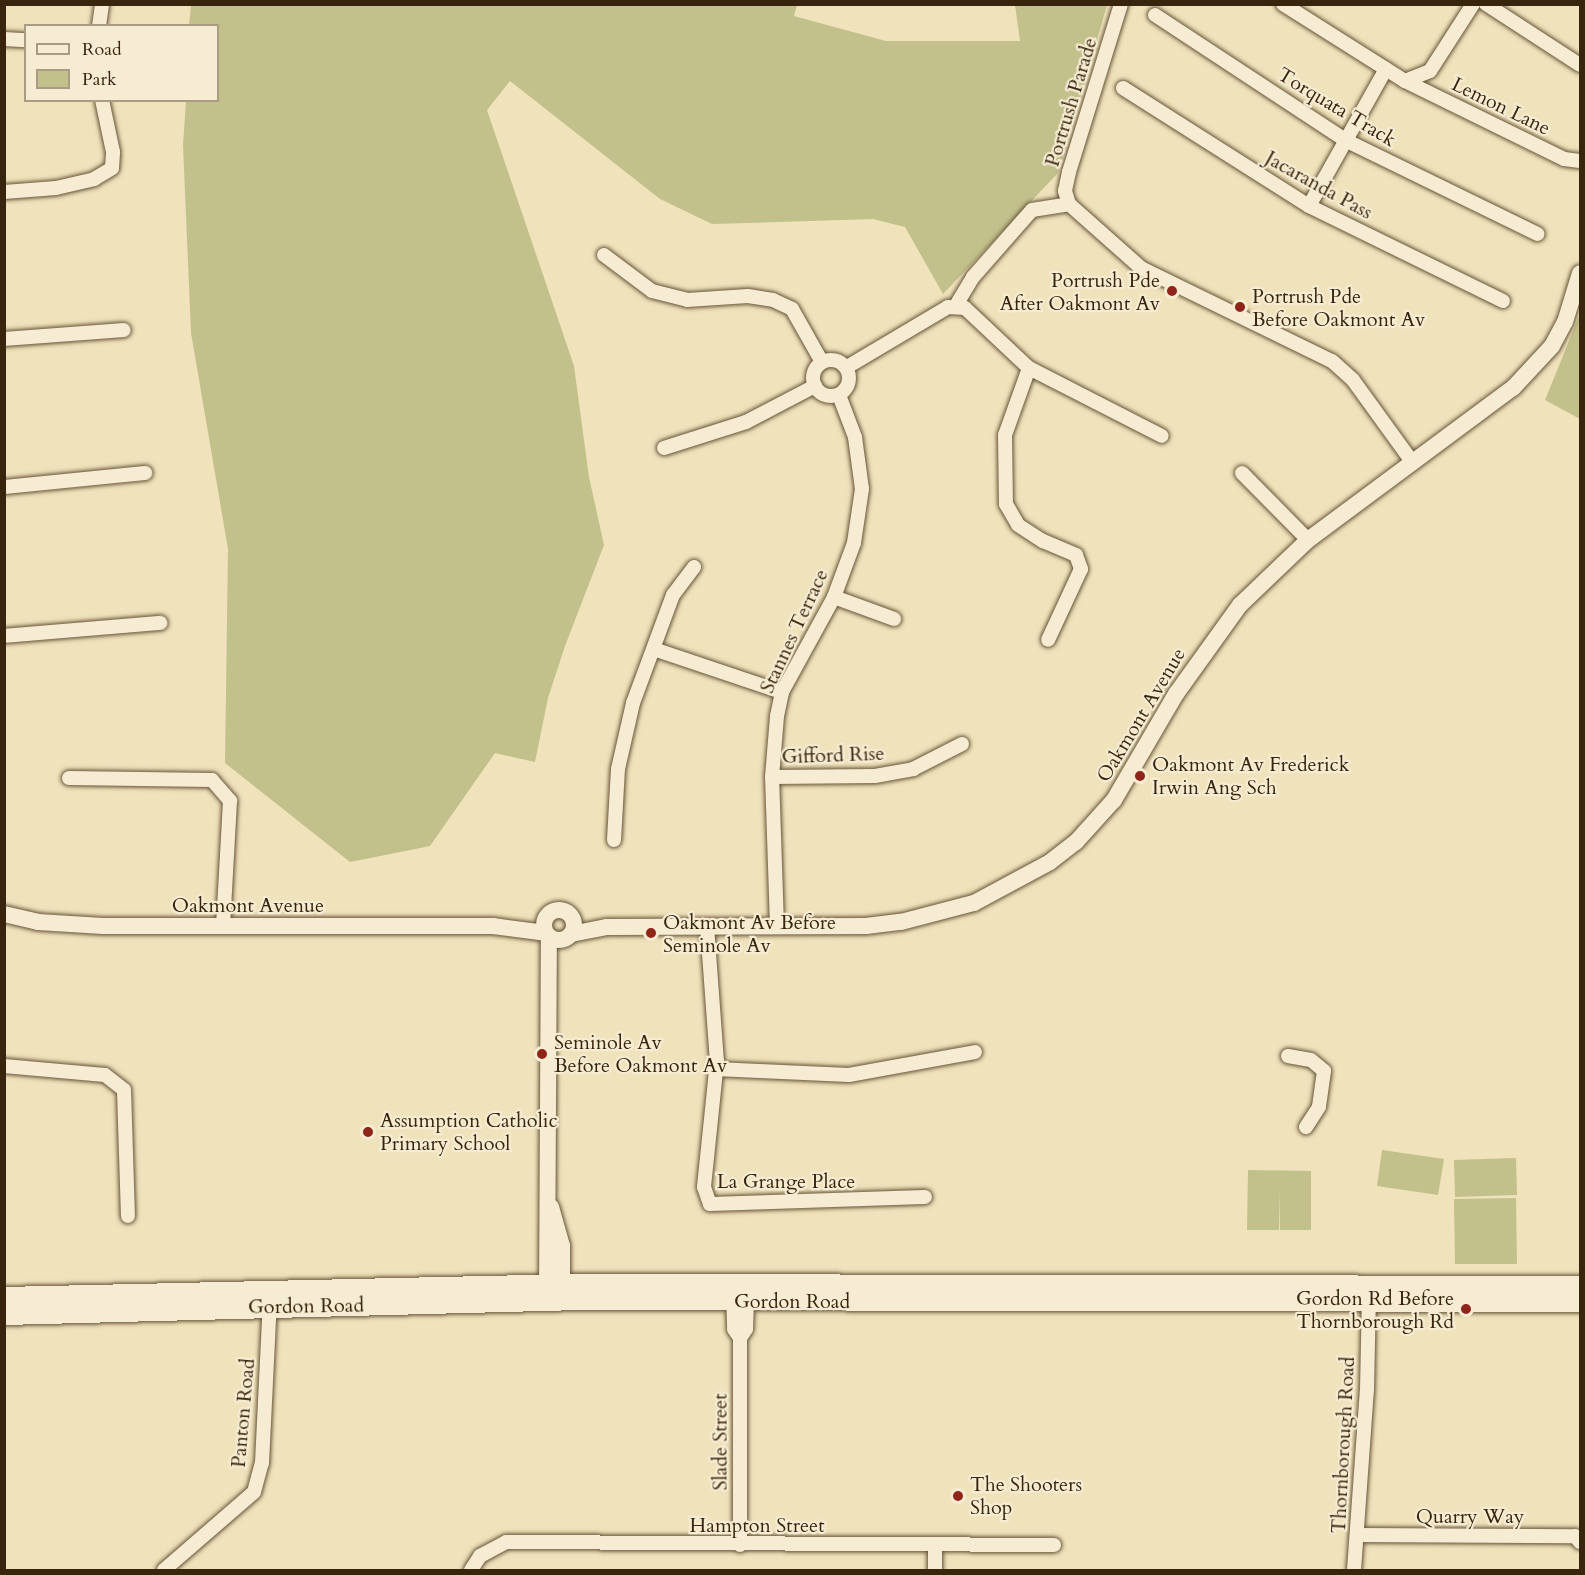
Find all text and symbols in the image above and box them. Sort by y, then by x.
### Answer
legend [24,24,219,102]
street label: Portrush Parade [1040,35,1102,169]
text: Road [82,37,122,62]
street label: Torquata Track [1273,62,1401,152]
text: Park [82,67,117,92]
street label: Lemon Lane [1448,72,1554,140]
street label: Jacaranda Pass [1261,146,1377,224]
place label: Portrush Pde After Oakmont Av [1000,268,1160,315]
marker: Portrush Pde After Oakmont Av [1165,284,1179,298]
place label: Portrush Pde Before Oakmont Av [1252,284,1425,331]
marker: Portrush Pde Before Oakmont Av [1233,300,1247,314]
street label: Stannes Terrace [755,565,833,697]
street label: Oakmont Avenue [1092,644,1190,786]
street label: Gifford Rise [781,741,885,769]
place label: Oakmont Av Frederick Irwin Ang Sch [1152,752,1349,799]
marker: Oakmont Av Frederick Irwin Ang Sch [1133,769,1147,783]
street label: Oakmont Avenue [172,893,324,917]
place label: Oakmont Av Before Seminole Av [663,910,836,957]
marker: Oakmont Av Before Seminole Av [644,926,658,940]
place label: Seminole Av Before Oakmont Av [554,1030,727,1077]
marker: Seminole Av Before Oakmont Av [535,1047,549,1061]
place label: Assumption Catholic Primary School [380,1108,558,1155]
marker: Assumption Catholic Primary School [361,1125,375,1139]
street label: La Grange Place [717,1169,855,1193]
place label: Gordon Rd Before Thornborough Rd [1296,1286,1454,1333]
street label: Gordon Road [734,1289,850,1313]
street label: Gordon Road [248,1293,364,1319]
marker: Gordon Rd Before Thornborough Rd [1459,1302,1473,1316]
street label: Thornborough Road [1326,1356,1360,1534]
street label: Panton Road [226,1357,260,1469]
street label: Slade Street [708,1394,732,1490]
place label: The Shooters Shop [970,1472,1082,1519]
marker: The Shooters Shop [951,1489,965,1503]
street label: Quarry Way [1416,1504,1524,1528]
street label: Hampton Street [690,1513,824,1537]

